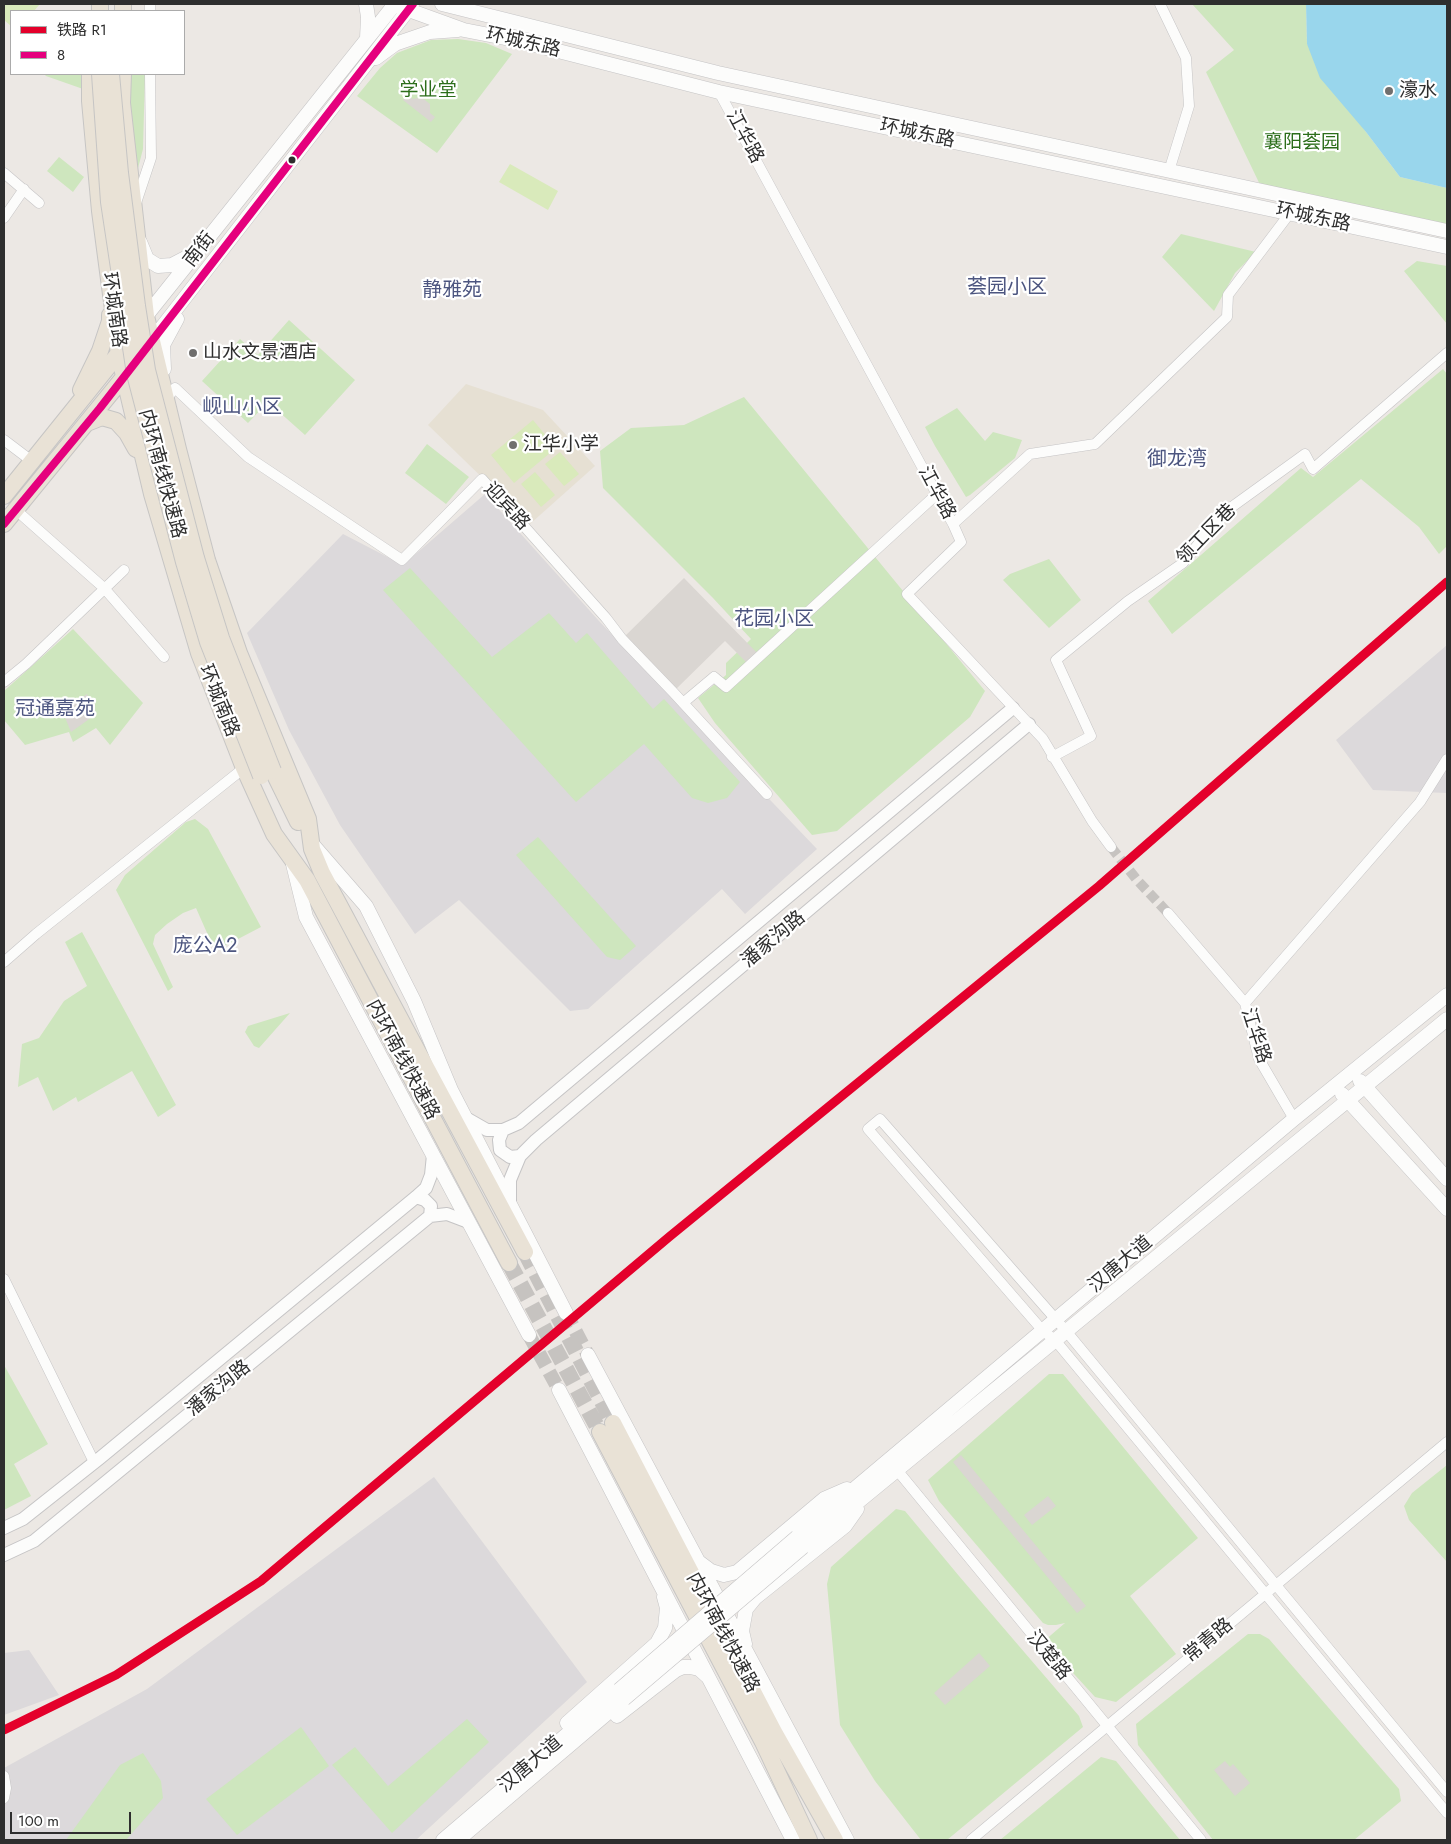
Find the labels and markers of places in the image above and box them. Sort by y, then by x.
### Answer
place label: 濠水 [1399,80,1437,102]
marker: 濠水 [1383,85,1395,97]
unlabelled marker [287,155,297,165]
place label: 山水文景酒店 [203,342,317,364]
marker: 山水文景酒店 [187,347,199,359]
place label: 江华小学 [523,434,599,456]
marker: 江华小学 [507,439,519,451]

